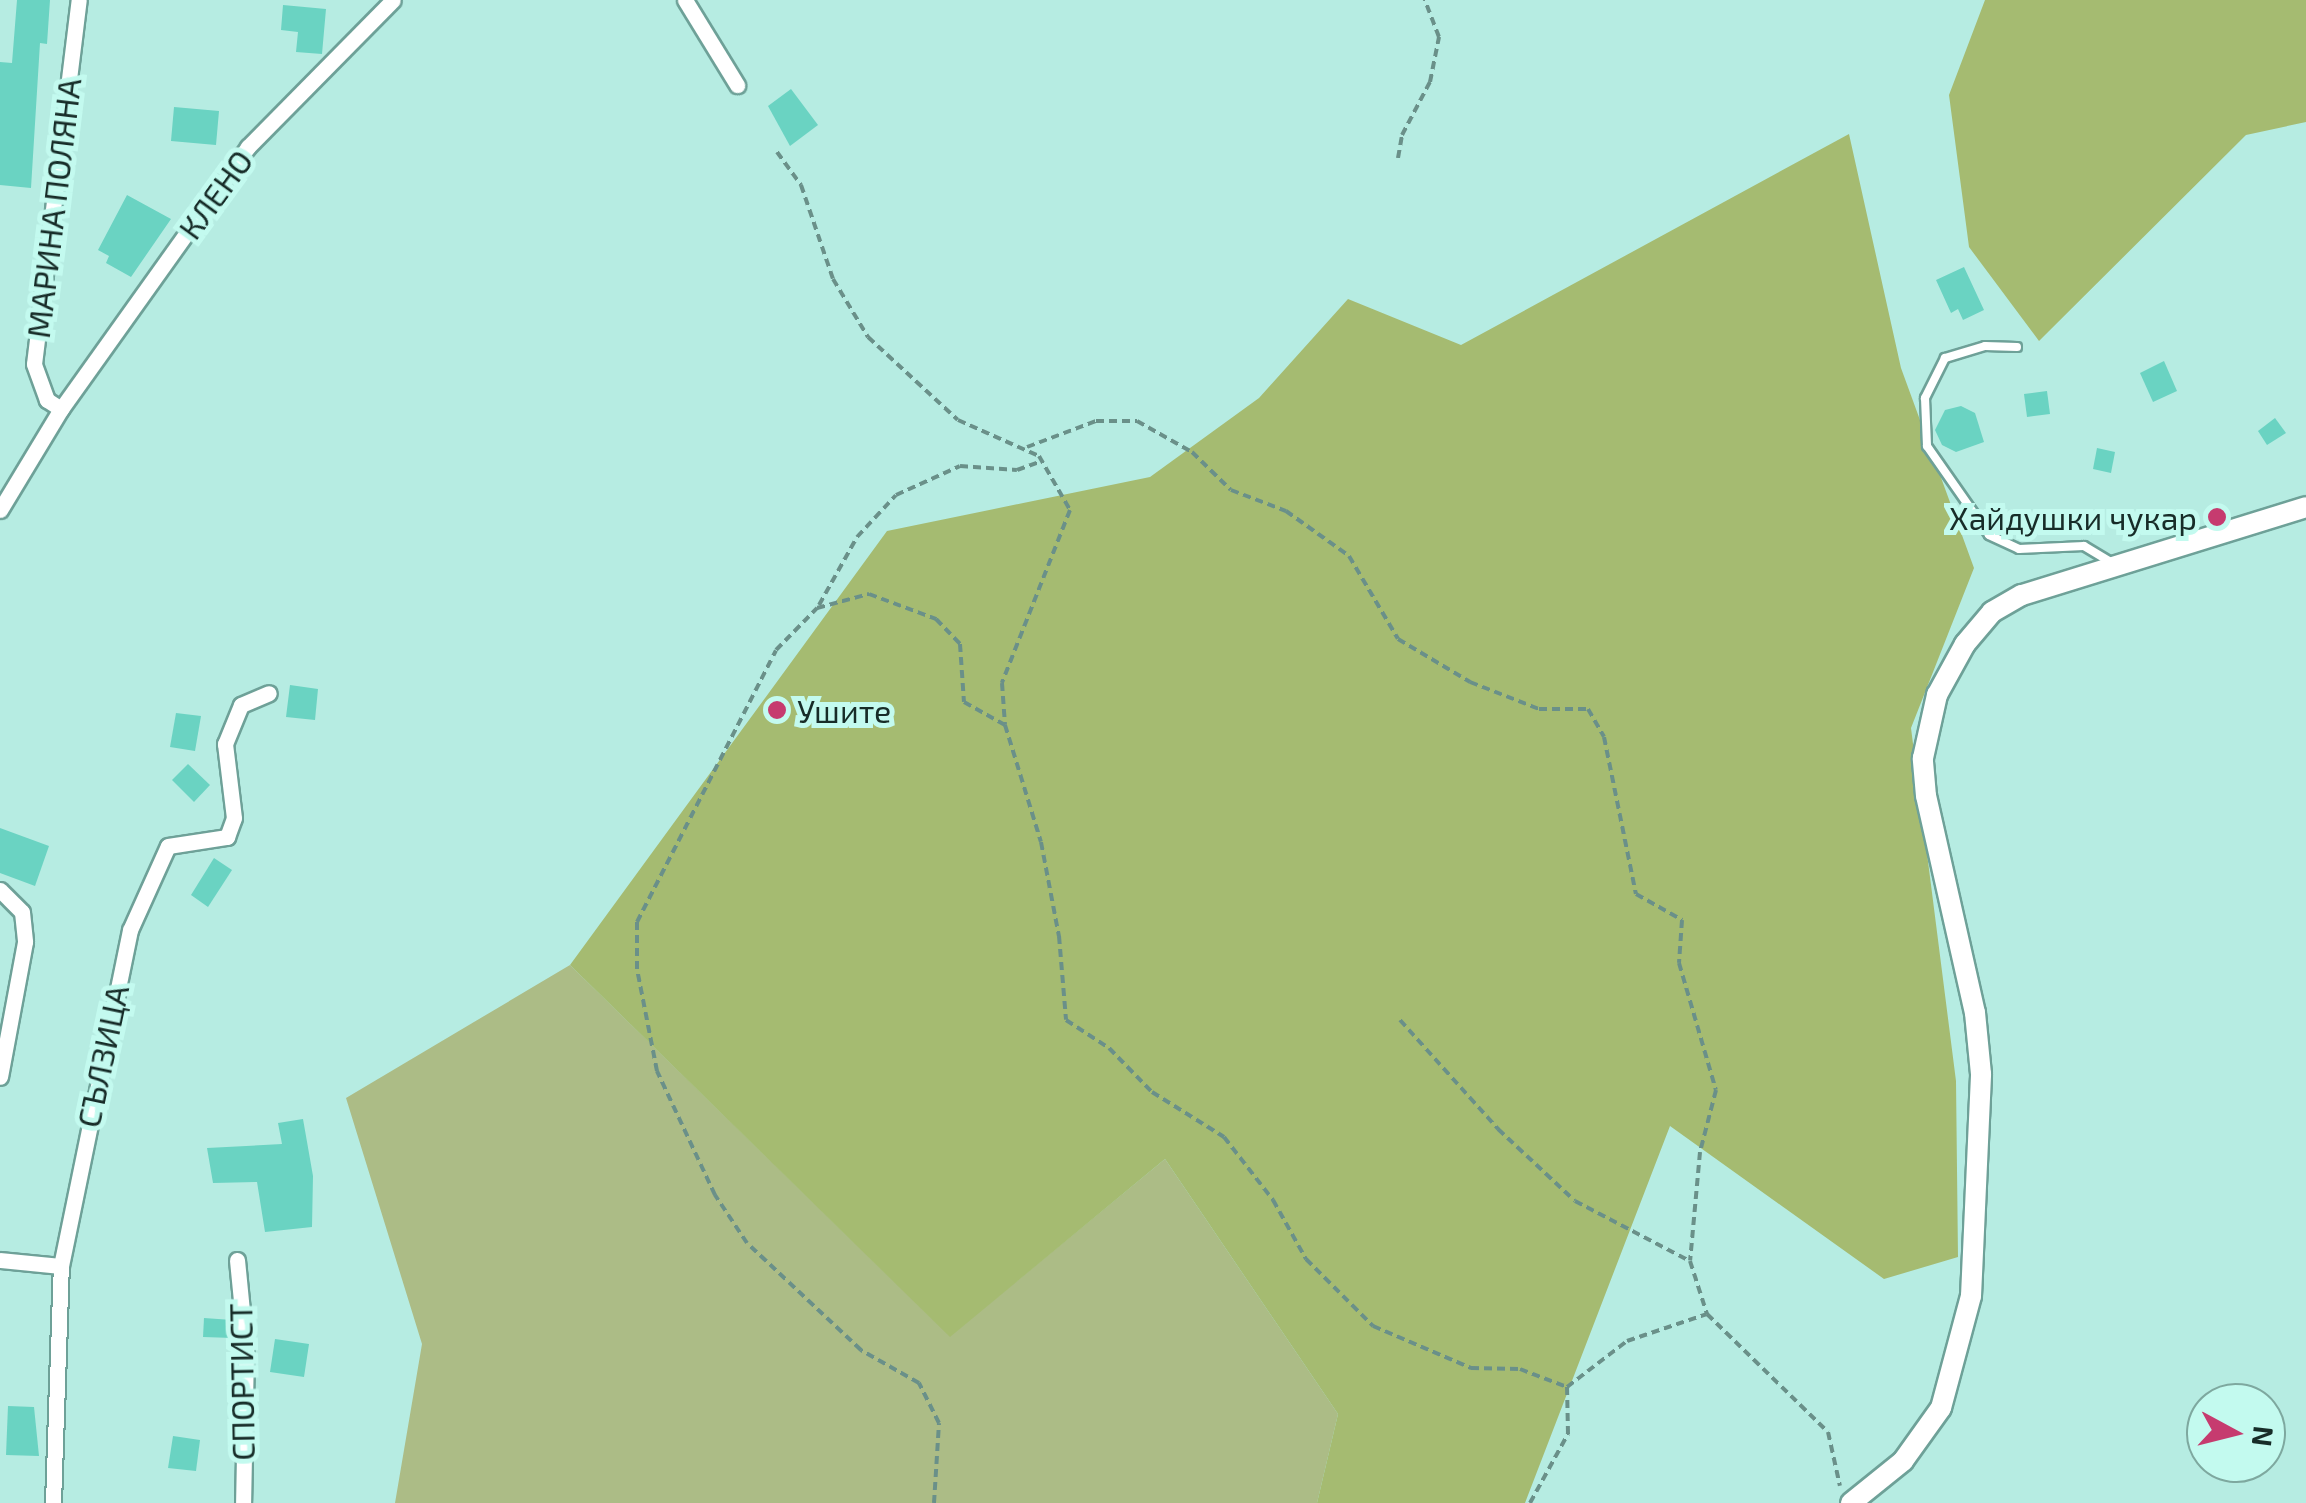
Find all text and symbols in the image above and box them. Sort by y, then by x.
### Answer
street label: МАРИНА ПОЛЯНА [18,76,88,340]
street label: КЛЕНО [170,142,260,246]
place label: Хайдушки чукар [1949,498,2197,536]
marker: Хайдушки чукар [2206,506,2228,528]
place label: Ушите [797,691,891,729]
marker: Ушите [766,699,788,721]
street label: СЪЛЗИЦА [68,981,136,1131]
street label: СПОРТИСТ [220,1303,262,1461]
north arrow [2186,1383,2286,1483]
text: N [2246,1424,2282,1449]

